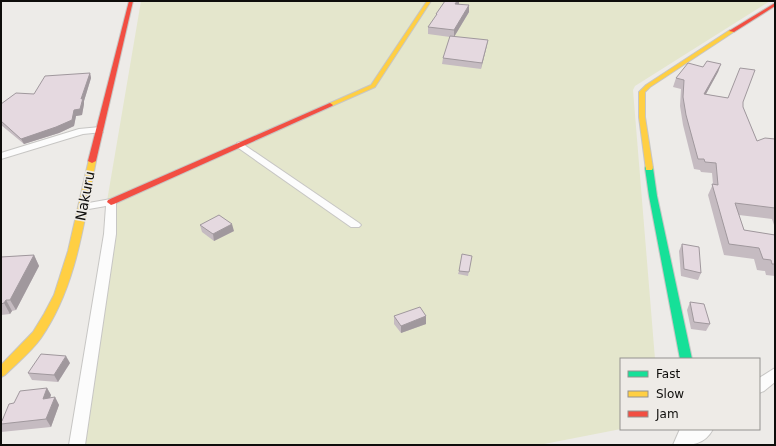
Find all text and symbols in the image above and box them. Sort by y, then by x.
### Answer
street label: Nakuru [72,170,98,222]
legend [620,358,760,430]
text: Fast [656,367,680,381]
text: Slow [656,387,684,401]
text: Jam [655,407,679,421]

